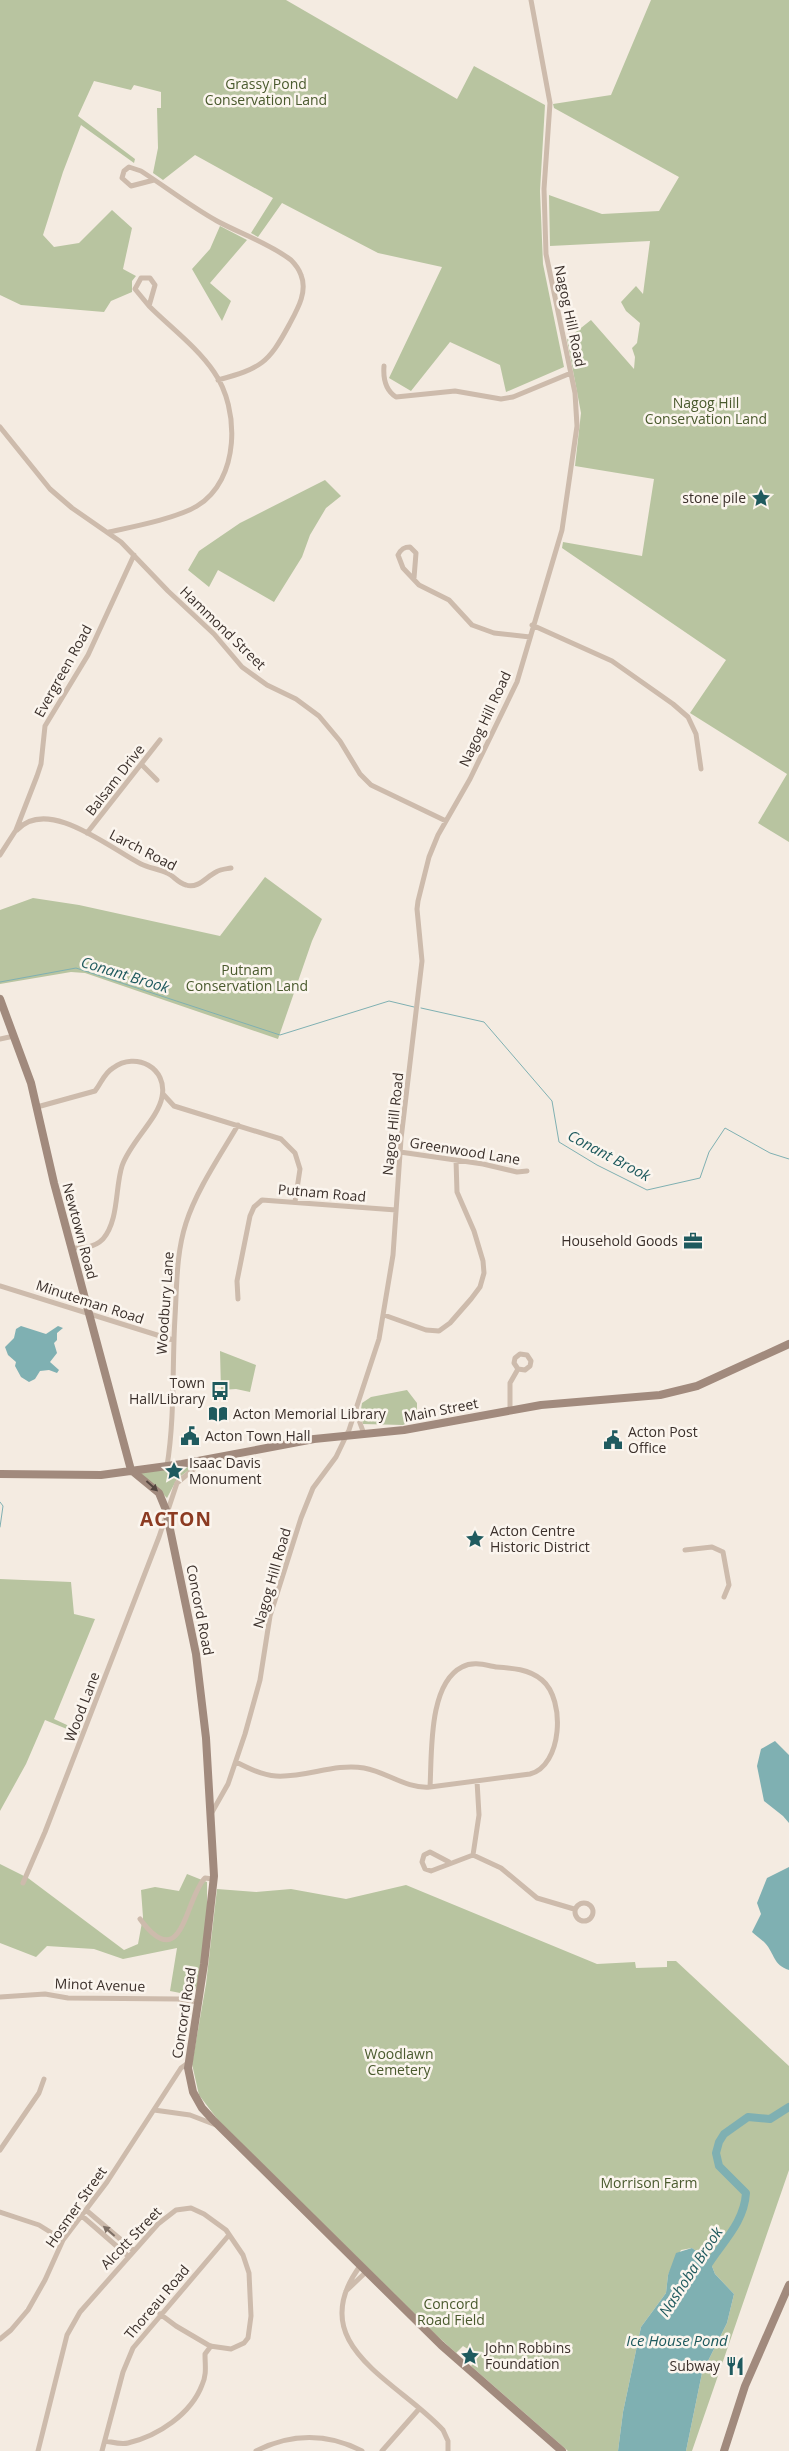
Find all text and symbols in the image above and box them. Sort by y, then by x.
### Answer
park label: Grassy Pond Conservation Land [205,74,327,109]
street label: Nagog Hill Road [550,263,591,369]
park label: Nagog Hill Conservation Land [645,393,767,428]
place icon: stone pile [750,487,772,509]
place label: stone pile [682,488,746,507]
street label: Hammond Street [176,582,270,673]
street label: Evergreen Road [29,621,96,720]
street label: Nagog Hill Road [454,668,515,770]
street label: Balsam Drive [81,740,149,819]
street label: Larch Road [106,824,180,875]
water label: Conant Brook [79,951,172,997]
park label: Putnam Conservation Land [186,960,308,995]
street label: Nagog Hill Road [378,1071,407,1176]
water label: Conant Brook [565,1125,655,1186]
street label: Greenwood Lane [408,1132,522,1169]
street label: Putnam Road [277,1179,367,1206]
street label: Newtown Road [58,1181,102,1281]
office icon: Household Goods [682,1230,704,1252]
place label: Household Goods [561,1231,678,1250]
street label: Woodbury Lane [151,1251,178,1355]
street label: Minuteman Road [34,1275,147,1328]
place label: Town Hall/Library [129,1373,206,1408]
bus stop icon: Town Hall/Library [209,1380,231,1402]
street label: Main Street [402,1393,480,1426]
library icon: Acton Memorial Library [207,1403,229,1425]
place label: Acton Memorial Library [233,1404,387,1423]
place label: Acton Post Office [628,1422,698,1457]
public building icon: Acton Town Hall [179,1425,201,1447]
place label: Acton Town Hall [205,1426,311,1445]
public building icon: Acton Post Office [602,1429,624,1451]
place label: Isaac Davis Monument [189,1453,262,1488]
place icon: Isaac Davis Monument [163,1460,185,1482]
one-way arrow [145,1480,157,1492]
district label: ACTON [140,1506,212,1532]
place label: Acton Centre Historic District [490,1521,590,1556]
street label: Nagog Hill Road [248,1525,295,1630]
place icon: Acton Centre Historic District [464,1528,486,1550]
street label: Concord Road [182,1563,219,1657]
street label: Wood Lane [59,1669,104,1745]
street label: Concord Road [167,1966,200,2060]
street label: Minot Avenue [54,1973,146,1996]
park label: Woodlawn Cemetery [364,2044,434,2079]
street label: Hosmer Street [41,2162,111,2251]
park label: Morrison Farm [601,2173,698,2192]
street label: Alcott Street [96,2202,165,2273]
water label: Nashoba Brook [654,2222,727,2320]
one-way arrow [103,2225,116,2236]
street label: Thoreau Road [120,2260,193,2343]
park label: Concord Road Field [417,2294,485,2329]
water label: Ice House Pond [626,2330,728,2350]
place label: John Robbins Foundation [483,2338,571,2373]
place icon: John Robbins Foundation [459,2345,481,2367]
restaurant icon: Subway [724,2355,746,2377]
place label: Subway [670,2356,721,2375]

